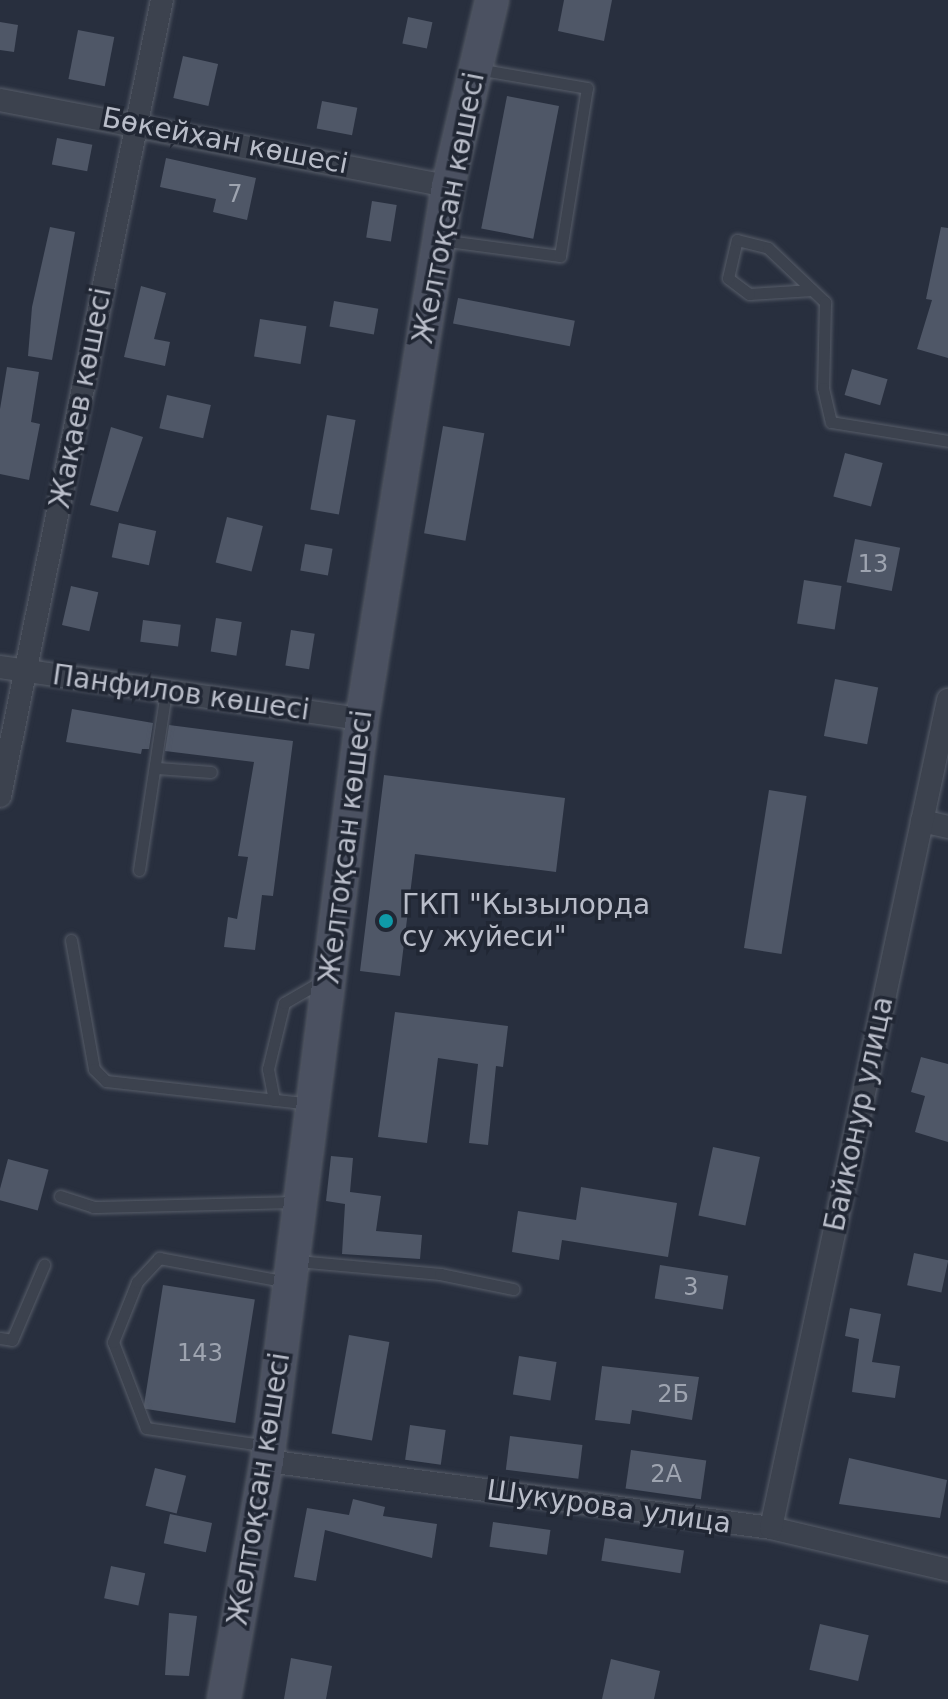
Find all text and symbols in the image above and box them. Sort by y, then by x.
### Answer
street label: Желтоқсан көшесі [406,70,492,346]
street label: Бөкейхан көшесі [99,101,351,181]
house number: 7 [227,181,243,209]
street label: Жақаев көшесі [43,285,119,511]
house number: 13 [858,551,888,579]
street label: Панфилов көшесі [50,658,312,728]
street label: Желтоқсан көшесі [313,708,379,986]
place label: ГКП "Кызылорда су жуйеси" [402,888,650,954]
marker: ГКП "Кызылорда су жуйеси" [377,912,395,930]
street label: Байконур улица [818,994,900,1234]
house number: 3 [683,1274,699,1302]
house number: 143 [177,1340,223,1368]
street label: Желтоқсан көшесі [221,1350,297,1628]
house number: 2Б [657,1381,689,1409]
house number: 2А [650,1461,682,1489]
street label: Шукурова улица [485,1473,733,1541]

